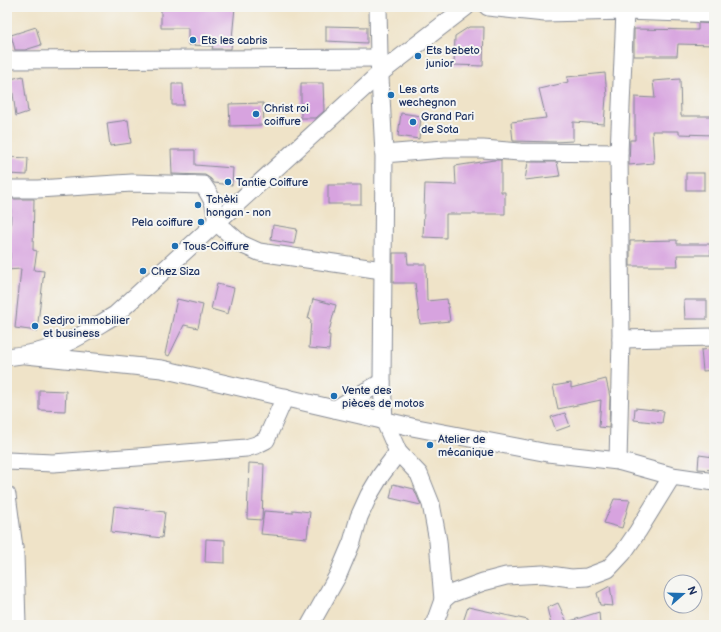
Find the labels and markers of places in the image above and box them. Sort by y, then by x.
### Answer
place label: Ets les cabris [201,34,268,47]
marker: Ets les cabris [188,35,198,45]
place label: Ets bebeto junior [425,44,480,70]
marker: Ets bebeto junior [413,51,423,61]
place label: Les arts wechegnon [399,83,456,109]
marker: Les arts wechegnon [386,90,396,100]
place label: Christ roi coiffure [264,102,309,128]
marker: Christ roi coiffure [251,109,261,119]
place label: Grand Pari de Sota [421,110,474,136]
marker: Grand Pari de Sota [408,117,418,127]
place label: Tantie Coiffure [236,176,309,189]
marker: Tantie Coiffure [223,177,233,187]
place label: Tchèki hongan - non [206,193,271,219]
marker: Tchèki hongan - non [193,200,203,210]
place label: Pela coiffure [132,216,193,229]
marker: Pela coiffure [196,217,206,227]
place label: Tous-Coiffure [183,240,249,253]
marker: Tous-Coiffure [170,241,180,251]
place label: Chez Siza [151,265,200,278]
marker: Chez Siza [138,266,148,276]
place label: Sedjro immobilier et business [43,314,130,340]
marker: Sedjro immobilier et business [30,321,40,331]
place label: Vente des pièces de motos [342,384,425,410]
marker: Vente des pièces de motos [329,391,339,401]
place label: Atelier de mécanique [438,433,494,459]
marker: Atelier de mécanique [425,440,435,450]

